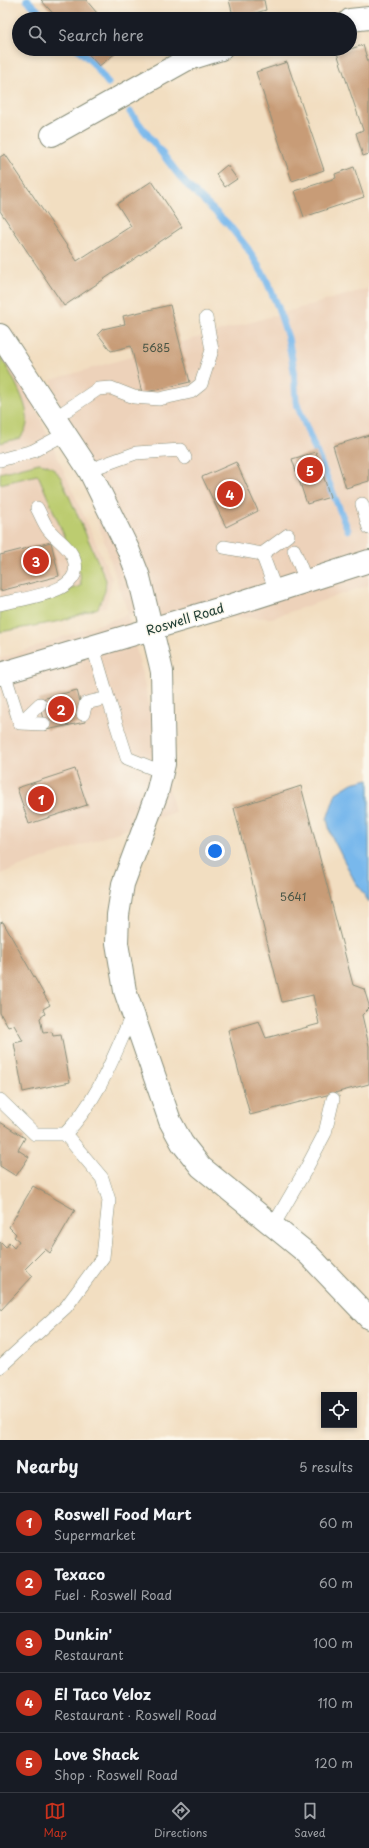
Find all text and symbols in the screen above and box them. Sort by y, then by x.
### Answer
search box [12,12,357,56]
icon: search [26,23,48,45]
text: Search here [58,23,144,46]
house number: 5685 [142,339,170,356]
pin: 5 [297,455,323,485]
pin: 4 [217,479,243,509]
pin: 3 [23,546,49,576]
street label: Roswell Road [143,598,226,639]
pin: 2 [48,694,74,724]
pin: 1 [28,784,54,814]
your location [205,841,225,861]
house number: 5641 [280,888,306,905]
map controls [321,1392,357,1428]
button: locate [321,1392,357,1428]
text: Nearby [16,1453,78,1479]
text: 5 results [299,1457,353,1476]
text: Roswell Food Mart [54,1502,192,1525]
text: 1 [26,1513,32,1532]
text: 60 m [319,1513,353,1532]
text: Supermarket [54,1525,136,1544]
text: Texaco [54,1562,105,1585]
text: 2 [24,1573,34,1592]
text: 60 m [319,1573,353,1592]
text: Fuel · Roswell Road [54,1585,172,1604]
text: Dunkin' [54,1622,112,1645]
text: 3 [25,1633,33,1652]
text: 100 m [313,1633,353,1652]
text: Restaurant [54,1645,124,1664]
text: El Taco Veloz [54,1682,151,1705]
text: 4 [25,1693,33,1712]
text: 110 m [318,1693,353,1712]
text: Restaurant · Roswell Road [54,1705,217,1724]
text: Love Shack [54,1742,139,1765]
text: 5 [25,1753,33,1772]
text: 120 m [314,1753,353,1772]
text: Shop · Roswell Road [54,1765,178,1784]
tab: Map [43,1800,67,1841]
tab: Directions [154,1800,207,1841]
tab: Saved [294,1800,326,1841]

